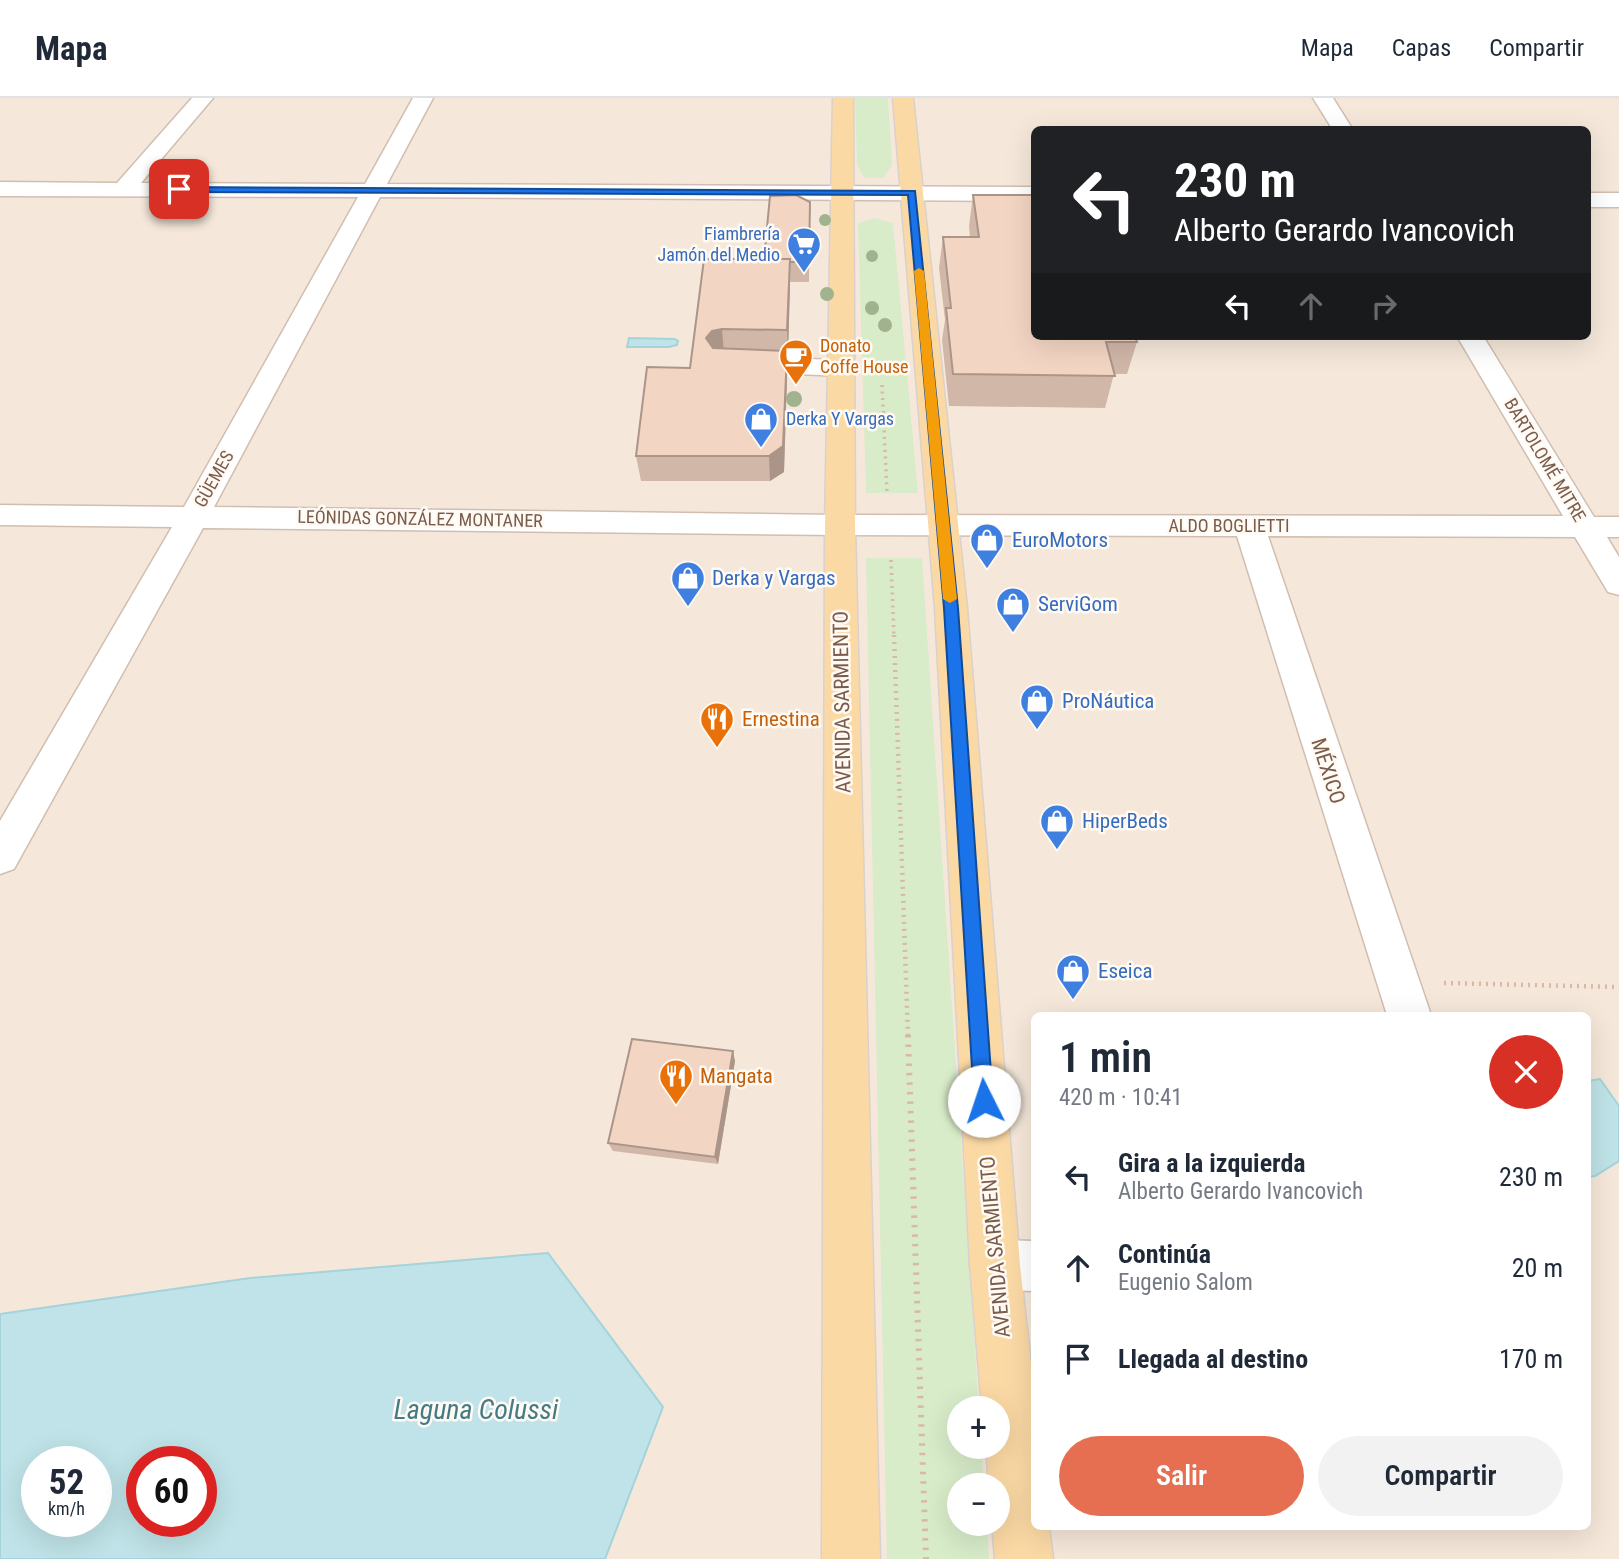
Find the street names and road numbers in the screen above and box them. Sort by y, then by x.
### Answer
street label: BARTOLOMÉ MITRE [1500,394,1591,525]
street label: GÜEMES [189,447,238,511]
street label: LEÓNIDAS GONZÁLEZ MONTANER [297,506,543,531]
street label: ALDO BOGLIETTI [1168,515,1290,536]
street label: AVENIDA SARMIENTO [828,611,856,793]
street label: MÉXICO [1306,735,1350,807]
street label: AVENIDA SARMIENTO [975,1155,1015,1339]

